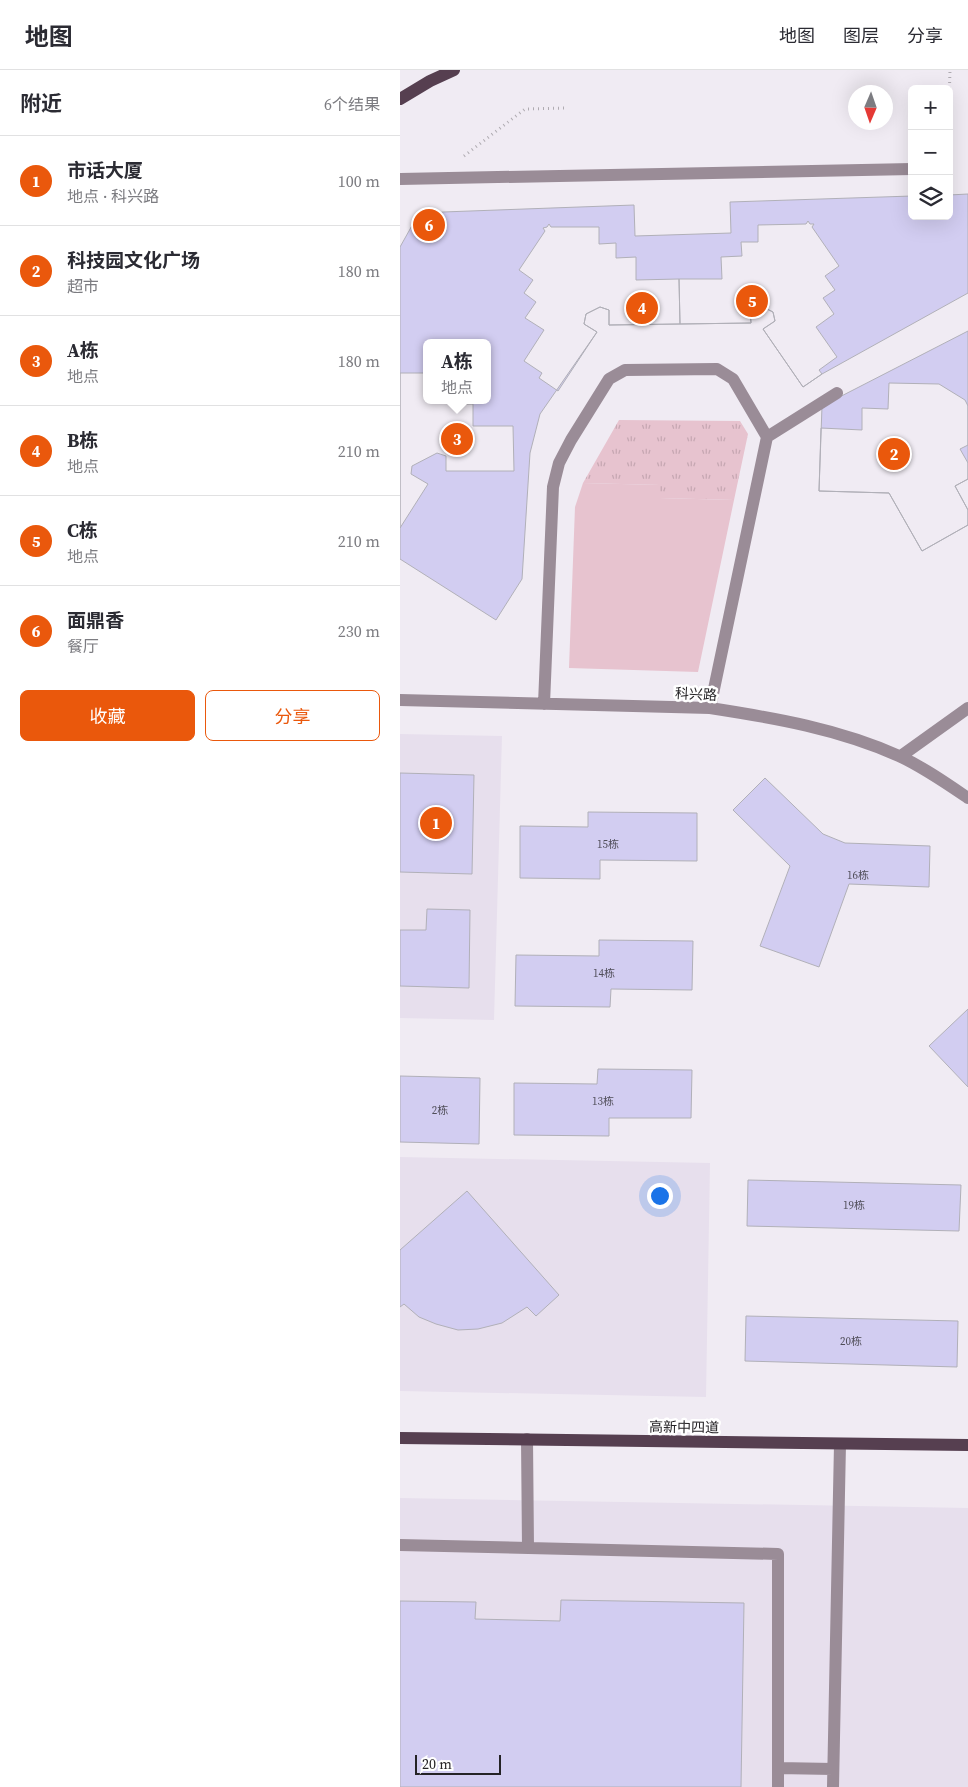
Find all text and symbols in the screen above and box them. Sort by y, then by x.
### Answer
text: 地图 [25,20,73,53]
text: 地图 [779,23,815,48]
text: 图层 [843,23,879,48]
text: 分享 [907,23,943,48]
north arrow [848,85,893,130]
map controls [908,85,953,220]
button: + [908,85,953,130]
text: 附近 [20,89,62,118]
text: 6个结果 [324,93,380,115]
button: − [908,130,953,175]
text: 市话大厦 [67,157,143,183]
text: 1 [32,170,40,192]
text: 100 m [338,170,380,192]
button: layers [908,175,953,220]
text: 地点 · 科兴路 [67,185,159,207]
pin: 6 [413,206,445,244]
text: 科技园文化广场 [67,247,200,273]
text: 2 [32,260,40,282]
text: 180 m [338,260,380,282]
text: 超市 [67,275,99,297]
pin: 5 [736,282,768,320]
pin: 4 [626,289,658,327]
text: A栋 [67,337,99,363]
popup [423,339,491,404]
text: A栋 [441,348,473,374]
text: 3 [32,350,40,372]
text: 180 m [338,350,380,372]
text: 地点 [67,365,99,387]
text: 地点 [441,376,473,398]
pin: 3 [441,420,473,458]
text: B栋 [67,427,98,453]
pin: 2 [878,435,910,473]
text: 4 [32,440,40,462]
text: 210 m [338,440,380,462]
text: 地点 [67,455,99,477]
text: C栋 [67,517,98,543]
text: 5 [32,530,40,552]
text: 210 m [338,530,380,552]
text: 地点 [67,545,99,567]
text: 面鼎香 [67,607,124,633]
text: 6 [32,620,40,642]
text: 230 m [338,620,380,642]
text: 餐厅 [67,635,99,657]
street label: 科兴路 [675,683,717,705]
button: 收藏 [20,690,195,741]
button: 分享 [205,690,380,741]
pin: 1 [420,804,452,842]
house number: 15栋 [597,837,619,852]
house number: 16栋 [847,868,869,883]
house number: 14栋 [593,966,615,981]
house number: 13栋 [592,1094,614,1109]
house number: 2栋 [432,1103,448,1118]
your location [647,1183,673,1209]
house number: 19栋 [843,1198,865,1213]
house number: 20栋 [840,1334,862,1349]
street label: 高新中四道 [649,1416,719,1438]
scale bar [415,1752,501,1775]
text: 20 m [422,1754,452,1774]

